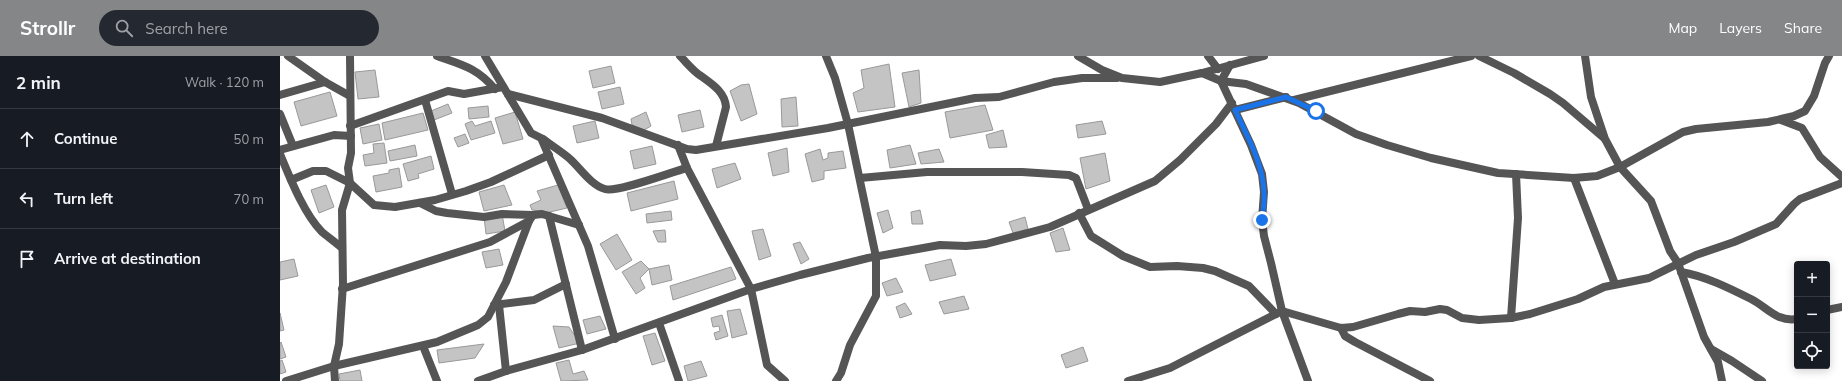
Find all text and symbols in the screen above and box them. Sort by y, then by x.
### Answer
search box [99,10,379,46]
text: Strollr [20,16,75,40]
icon: search [113,17,135,39]
text: Search here [145,19,228,38]
text: Map [1668,19,1697,37]
text: Layers [1719,19,1762,37]
text: Share [1784,19,1822,37]
text: 2 min [16,72,61,93]
text: Walk · 120 m [185,74,264,90]
route start [1307,102,1325,120]
icon: ahead [16,128,38,150]
text: Continue [54,129,117,148]
text: 50 m [234,131,264,147]
icon: left [16,188,38,210]
text: Turn left [54,189,113,208]
text: 70 m [234,191,264,207]
route end [1253,211,1271,229]
icon: arrive [16,248,38,270]
text: Arrive at destination [54,249,201,268]
map controls [1794,261,1830,369]
button: + [1794,261,1830,297]
button: − [1794,297,1830,333]
button: locate [1794,333,1830,369]

